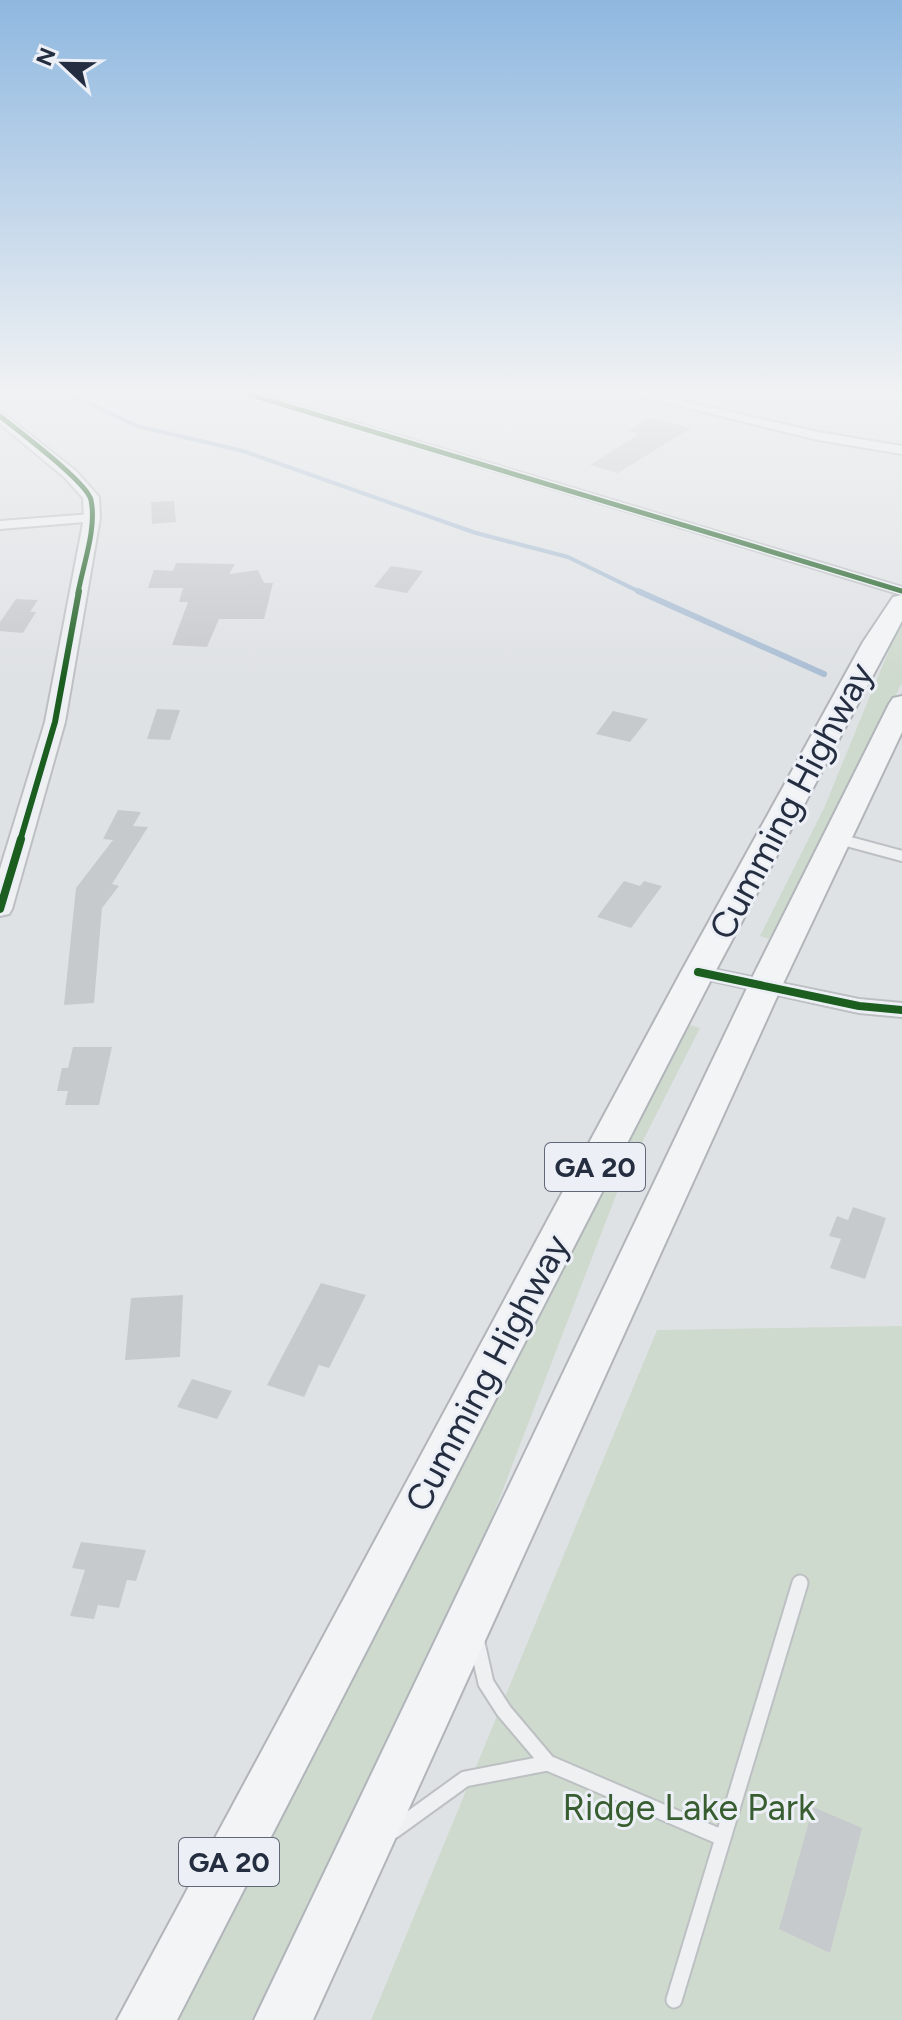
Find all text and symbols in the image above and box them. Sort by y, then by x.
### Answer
north arrow [24,24,104,104]
text: N [30,44,62,70]
street label: Cumming Highway [700,655,882,947]
road number: GA 20 [545,1143,645,1191]
street label: Cumming Highway [396,1227,578,1519]
park label: Ridge Lake Park [563,1786,816,1829]
road number: GA 20 [179,1838,279,1886]

